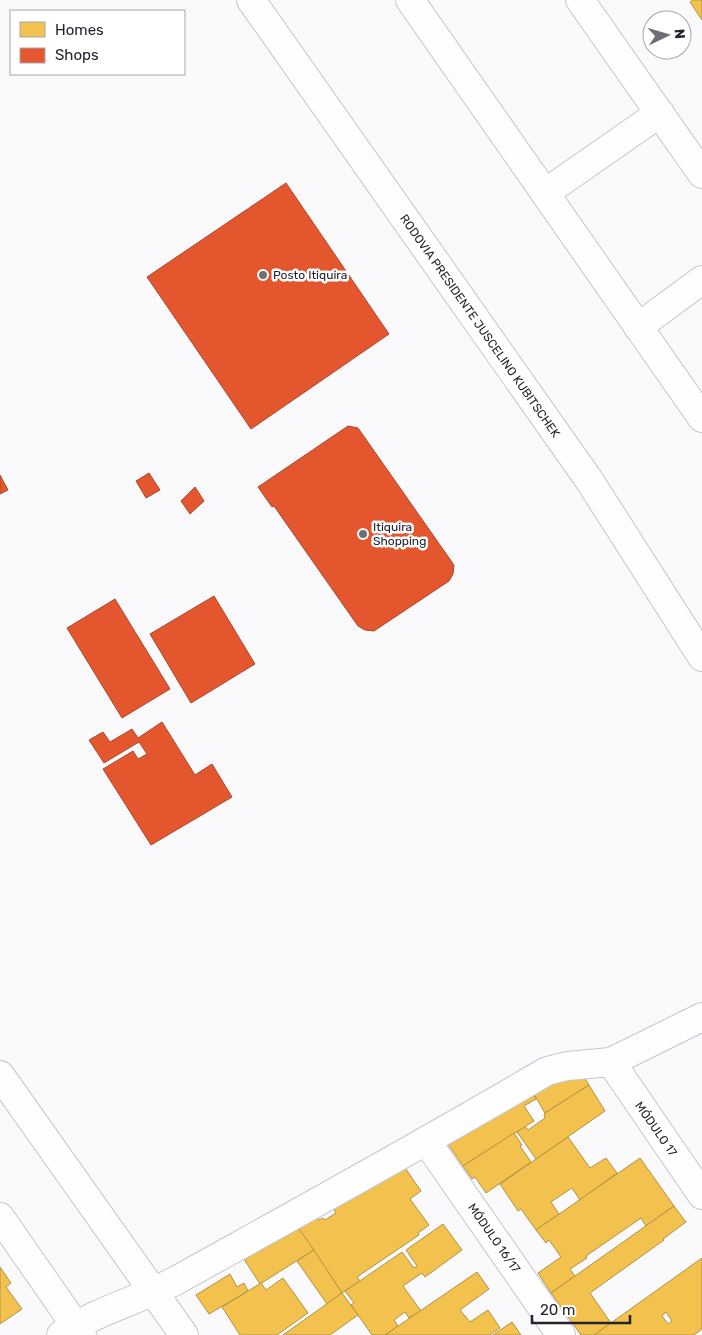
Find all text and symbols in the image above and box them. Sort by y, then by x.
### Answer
legend [10,10,185,75]
north arrow [642,10,692,60]
text: Homes [55,21,104,39]
text: N [671,28,688,40]
text: Shops [55,46,99,64]
street label: RODOVIA PRESIDENTE JUSCELINO KUBITSCHEK [397,212,563,441]
place label: Posto Itiquira [273,268,347,282]
marker: Posto Itiquira [257,269,269,281]
place label: Itiquira Shopping [373,520,426,548]
marker: Itiquira Shopping [357,528,369,540]
street label: MÓDULO 17 [632,1099,680,1159]
street label: MÓDULO 16/17 [465,1201,523,1275]
scale bar [532,1292,630,1324]
text: 20 m [540,1301,575,1319]

